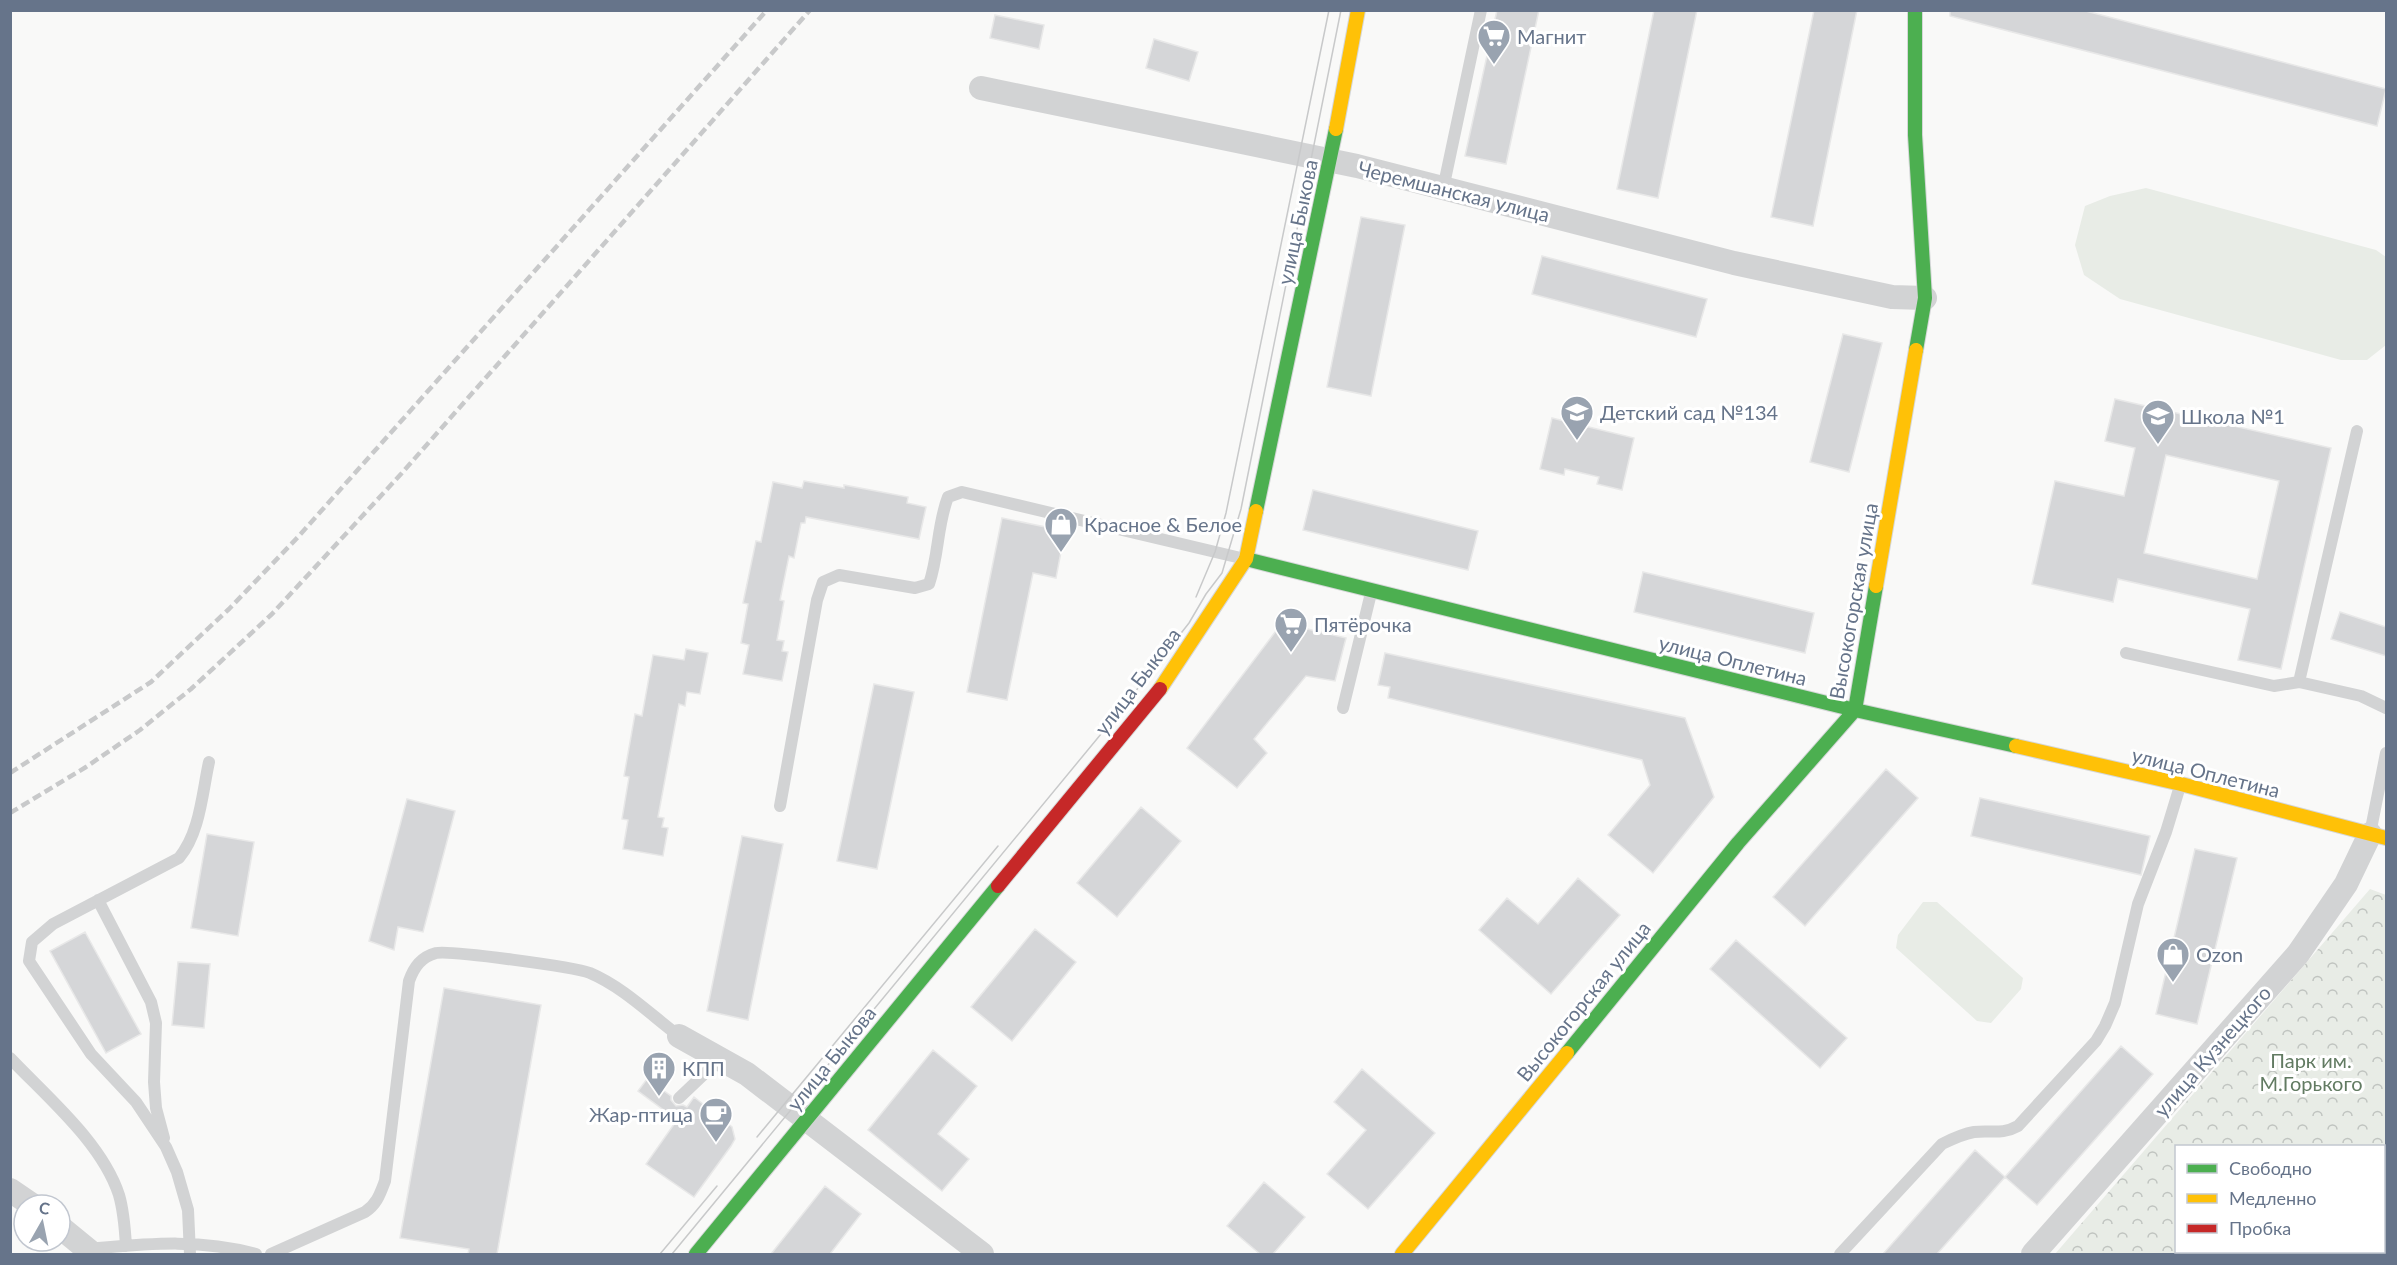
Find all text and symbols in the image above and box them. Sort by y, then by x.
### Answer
supermarket icon: Магнит [1476,18,1512,65]
place label: Магнит [1517,24,1586,48]
street label: Черемшанская улица [1356,156,1552,226]
street label: улица Быкова [1272,157,1322,287]
school or university icon: Детский сад №134 [1559,394,1595,441]
school or university icon: Школа №1 [2140,398,2176,445]
place label: Детский сад №134 [1600,400,1779,424]
place label: Школа №1 [2181,404,2285,428]
street label: Высокогорская улица [1824,501,1882,701]
shop icon: Красное & Белое [1043,506,1079,553]
place label: Красное & Белое [1084,512,1242,536]
supermarket icon: Пятёрочка [1273,606,1309,653]
place label: Пятёрочка [1314,612,1412,636]
street label: улица Быкова [1089,623,1185,739]
street label: улица Оплетина [1656,630,1810,690]
street label: улица Оплетина [2129,742,2283,802]
street label: Высокогорская улица [1511,916,1655,1086]
shop icon: Ozon [2155,936,2191,983]
place label: Ozon [2196,942,2243,966]
street label: улица Кузнецкого [2149,981,2275,1121]
street label: улица Быкова [782,1001,880,1115]
park label: Парк им. М.Горького [2259,1048,2363,1095]
building icon: КПП [641,1050,677,1097]
place label: КПП [682,1056,725,1080]
cafe icon: Жар-птица [698,1096,734,1143]
place label: Жар-птица [589,1102,693,1126]
legend [2175,1145,2385,1253]
text: Свободно [2229,1157,2312,1179]
text: Медленно [2229,1187,2317,1209]
north arrow [12,1193,72,1253]
text: С [38,1197,52,1218]
text: Пробка [2229,1217,2291,1239]

